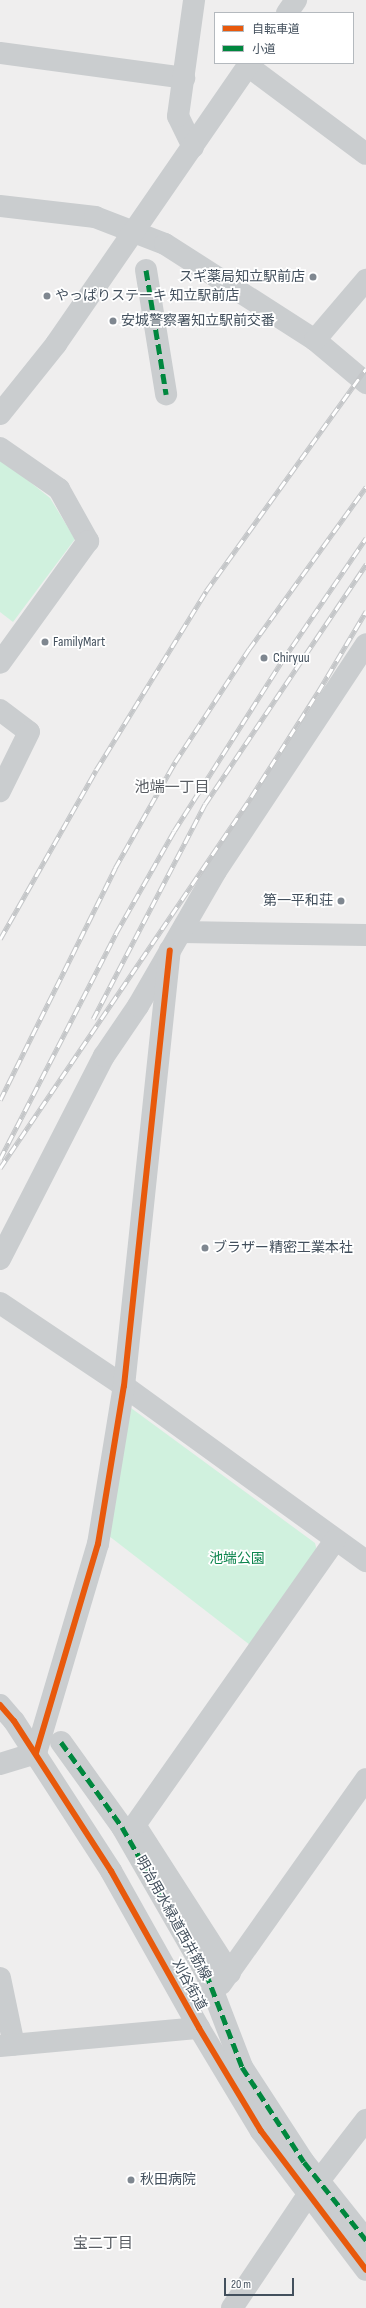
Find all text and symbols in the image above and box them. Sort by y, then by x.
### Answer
legend [214,12,354,64]
text: 自転車道 [252,22,300,37]
text: 小道 [252,42,276,57]
place label: スギ薬局知立駅前店 [179,269,305,285]
marker: スギ薬局知立駅前店 [308,272,318,282]
place label: やっぱりステーキ 知立駅前店 [55,288,239,304]
marker: やっぱりステーキ 知立駅前店 [42,291,52,301]
place label: 安城警察署知立駅前交番 [121,313,275,329]
marker: 安城警察署知立駅前交番 [108,316,118,326]
place label: FamilyMart [53,634,105,650]
marker: FamilyMart [40,637,50,647]
place label: Chiryuu [273,650,310,666]
marker: Chiryuu [258,652,270,664]
district label: 池端一丁目 [135,779,209,797]
place label: 第一平和荘 [263,893,333,909]
marker: 第一平和荘 [336,896,346,906]
place label: ブラザー精密工業本社 [213,1240,353,1256]
marker: ブラザー精密工業本社 [200,1243,210,1253]
park label: 池端公園 [209,1551,265,1567]
street label: 明治用水緑道西井筋線 [132,1853,214,1983]
street label: 刈谷街道 [168,1956,210,2014]
place label: 秋田病院 [140,2172,196,2188]
marker: 秋田病院 [125,2174,137,2186]
district label: 宝二丁目 [73,2235,133,2253]
scale bar [226,2270,296,2296]
text: 20 m [231,2277,251,2292]

